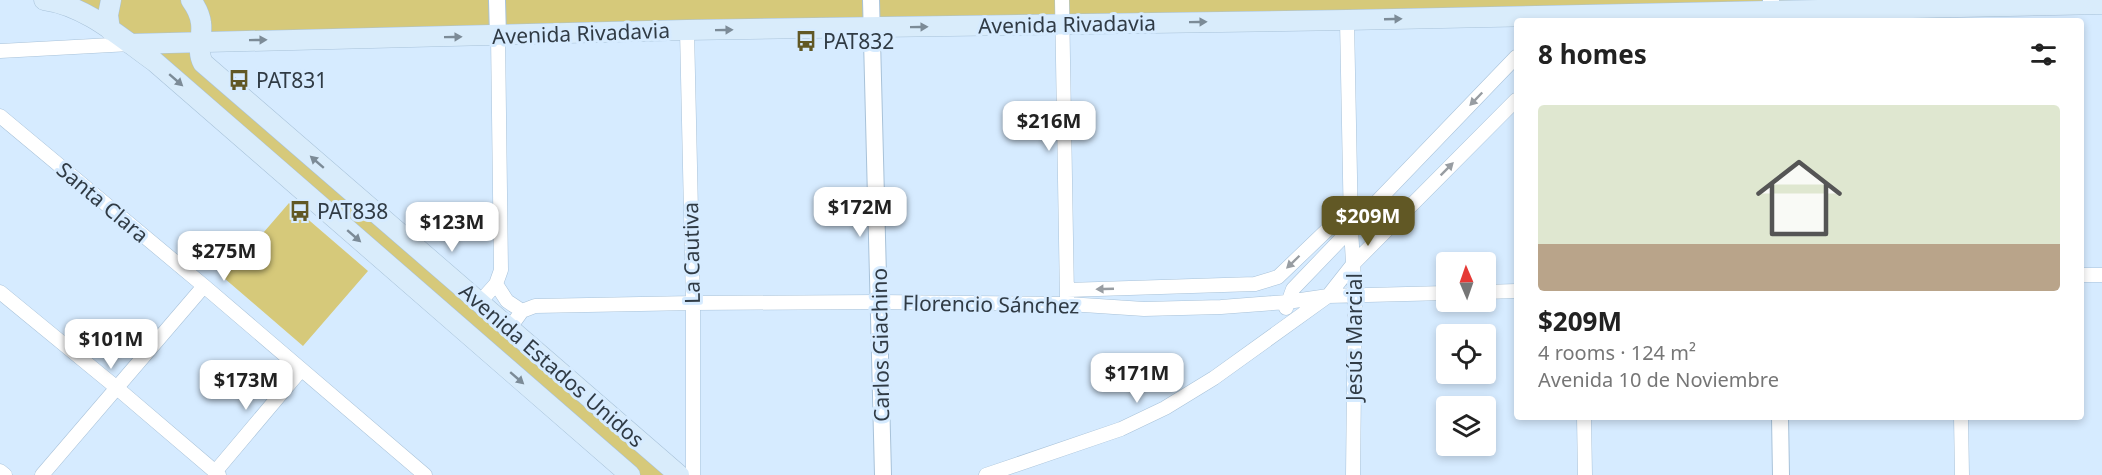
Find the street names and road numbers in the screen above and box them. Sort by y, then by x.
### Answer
street label: Avenida Rivadavia [978,8,1156,40]
street label: Avenida Rivadavia [492,16,670,50]
street label: Santa Clara [51,155,155,249]
street label: La Cautiva [676,202,706,304]
street label: Carlos Giachino [865,268,895,422]
street label: Jesús Marcial [1340,273,1368,403]
street label: Avenida Estados Unidos [454,277,650,453]
street label: Florencio Sánchez [902,288,1080,320]

